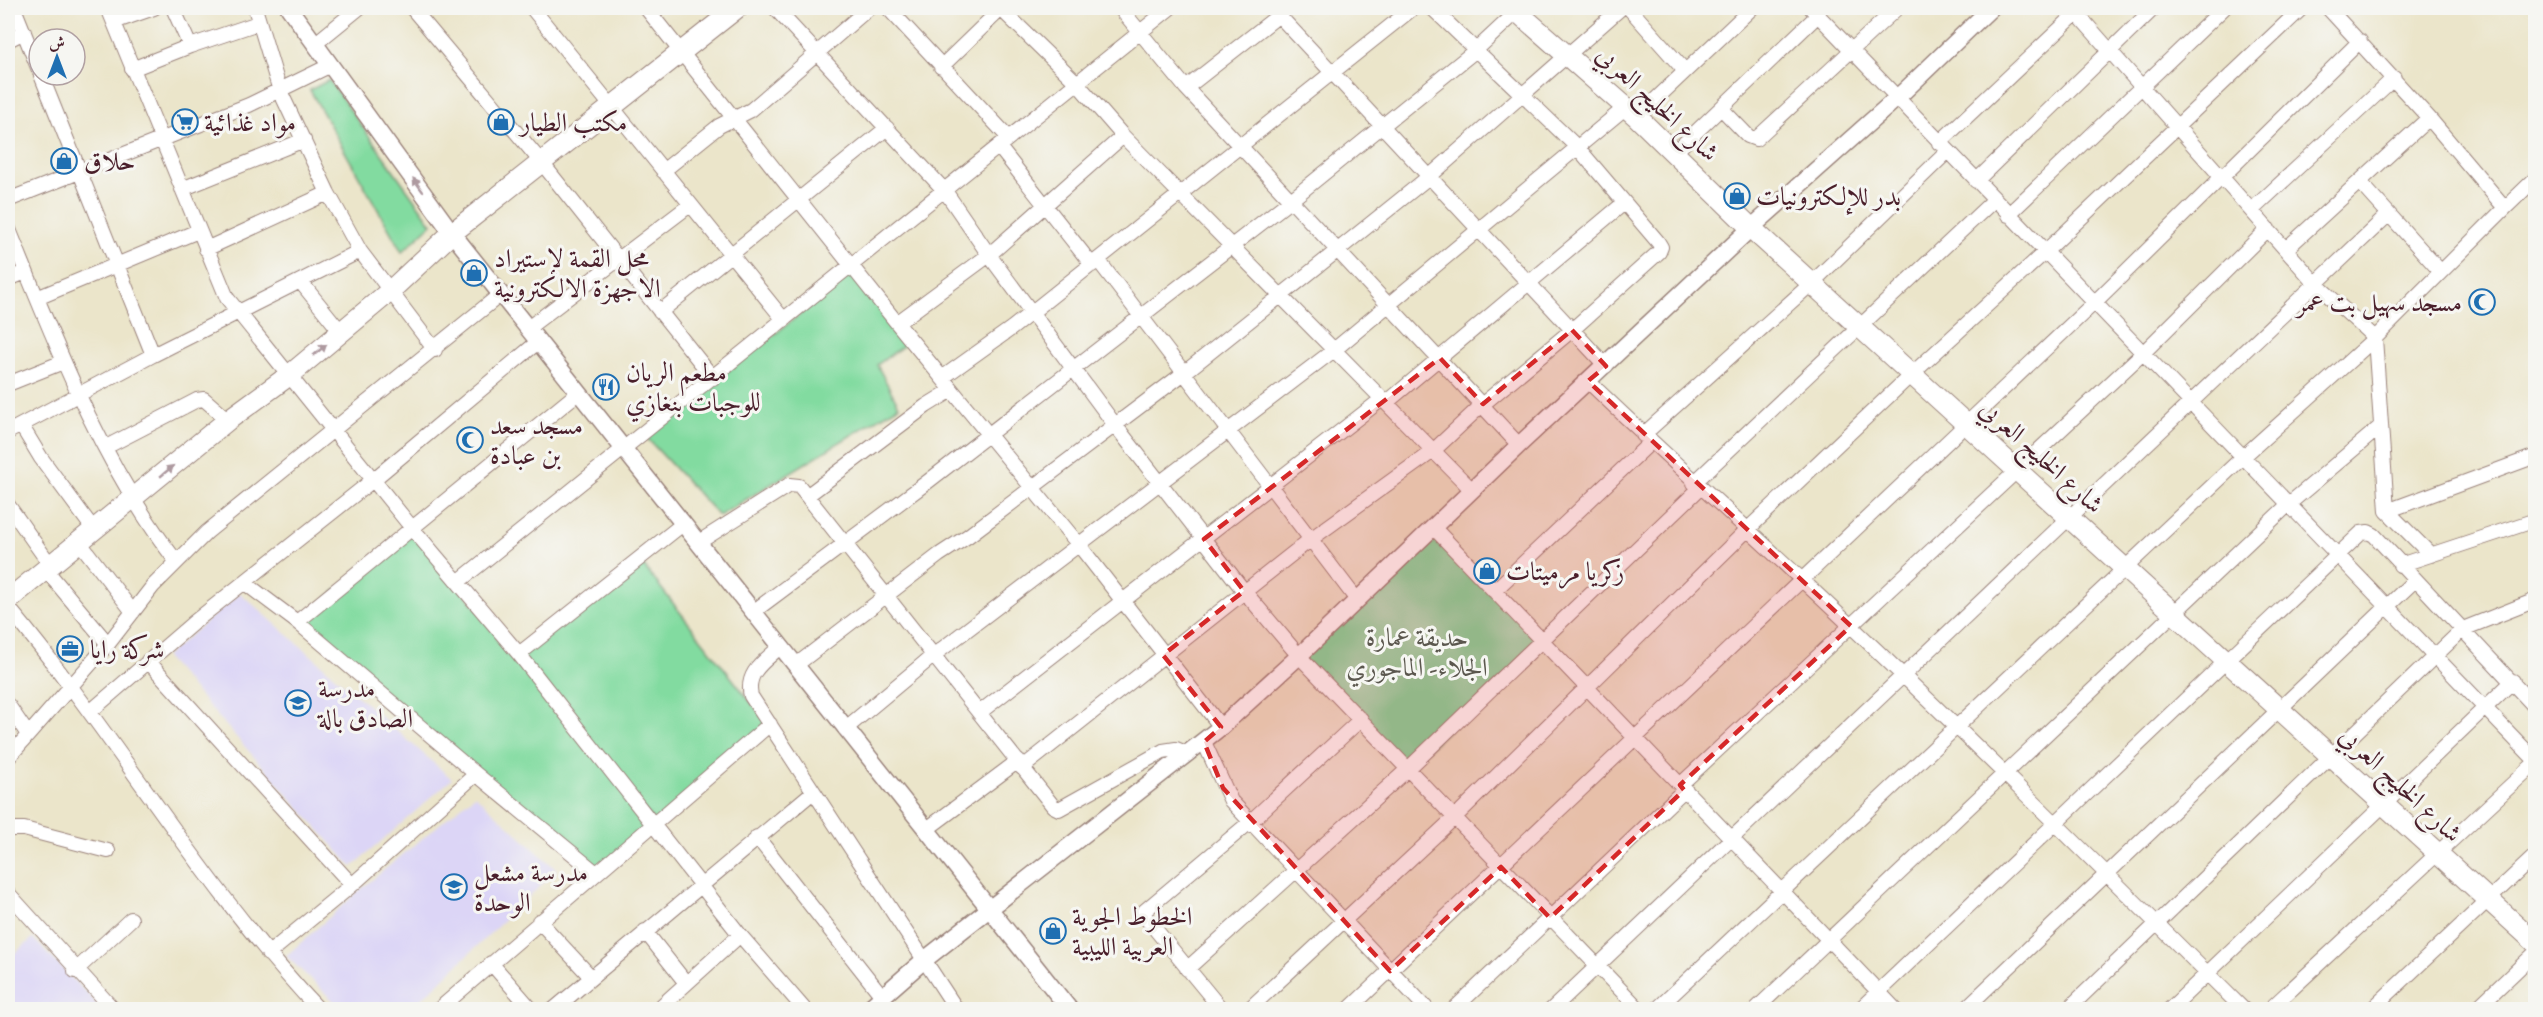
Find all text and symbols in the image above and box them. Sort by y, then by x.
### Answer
north arrow [27,27,87,87]
text: ش [49,33,65,56]
street label: شارع الخليج العربي [1585,38,1726,174]
place label: مواد غذائية [204,106,296,143]
place label: مكتب الطيار [517,106,627,143]
supermarket icon: مواد غذائية [170,107,200,137]
shop icon: مكتب الطيار [486,107,516,137]
place label: حلاق [84,145,136,182]
shop icon: حلاق [49,146,79,176]
one-way arrow [412,177,424,193]
place label: بدر للإلكترونيات [1756,180,1901,217]
shop icon: بدر للإلكترونيات [1722,181,1752,211]
place label: محل القمة لإستيراد الاجهزة الالكترونية [494,242,661,309]
shop icon: محل القمة لإستيراد الاجهزة الالكترونية [459,258,489,288]
place label: مسجد سهيل بت عمر [2294,286,2462,323]
mosque icon: مسجد سهيل بت عمر [2467,287,2497,317]
one-way arrow [312,344,327,357]
place label: مطعم الريان للوجبات بنغازي [626,356,761,423]
restaurant icon: مطعم الريان للوجبات بنغازي [591,372,621,402]
street label: شارع الخليج العربي [1968,392,2111,526]
place label: مسجد سعد بن عبادة [490,409,583,476]
mosque icon: مسجد سعد بن عبادة [455,425,485,455]
one-way arrow [159,465,174,478]
place label: زكريا مرميتات [1506,555,1624,592]
shop icon: زكريا مرميتات [1472,556,1502,586]
park label: حديقة عمارة الجلاء- الماجوري [1346,621,1488,688]
place label: شركة رايا [90,633,164,670]
office icon: شركة رايا [55,634,85,664]
place label: مدرسة الصادق بالة [316,672,413,739]
school or university icon: مدرسة الصادق بالة [283,688,313,718]
street label: شارع الخليج العربي [2328,719,2469,855]
place label: مدرسة مشعل الوحدة [474,856,588,923]
school or university icon: مدرسة مشعل الوحدة [439,872,469,902]
place label: الخطوط الجوية العربية الليبية [1072,900,1192,967]
shop icon: الخطوط الجوية العربية الليبية [1038,916,1068,946]

